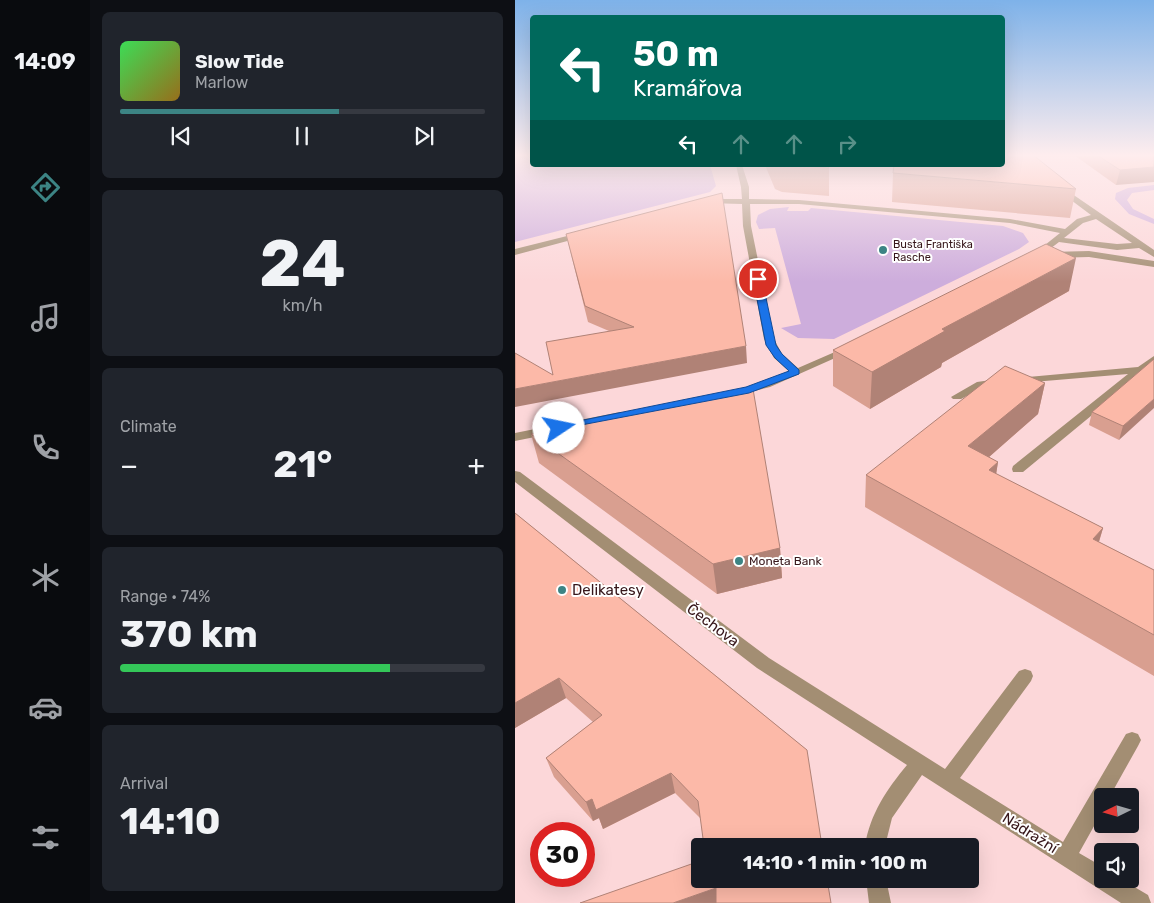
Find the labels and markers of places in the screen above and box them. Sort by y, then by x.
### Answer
place label: Busta Františka Rasche [893,238,973,264]
marker: Busta Františka Rasche [877,244,889,256]
pin [737,258,779,300]
place label: Moneta Bank [749,554,823,568]
marker: Moneta Bank [733,555,745,567]
place label: Delikatesy [572,581,644,599]
marker: Delikatesy [556,584,568,596]

